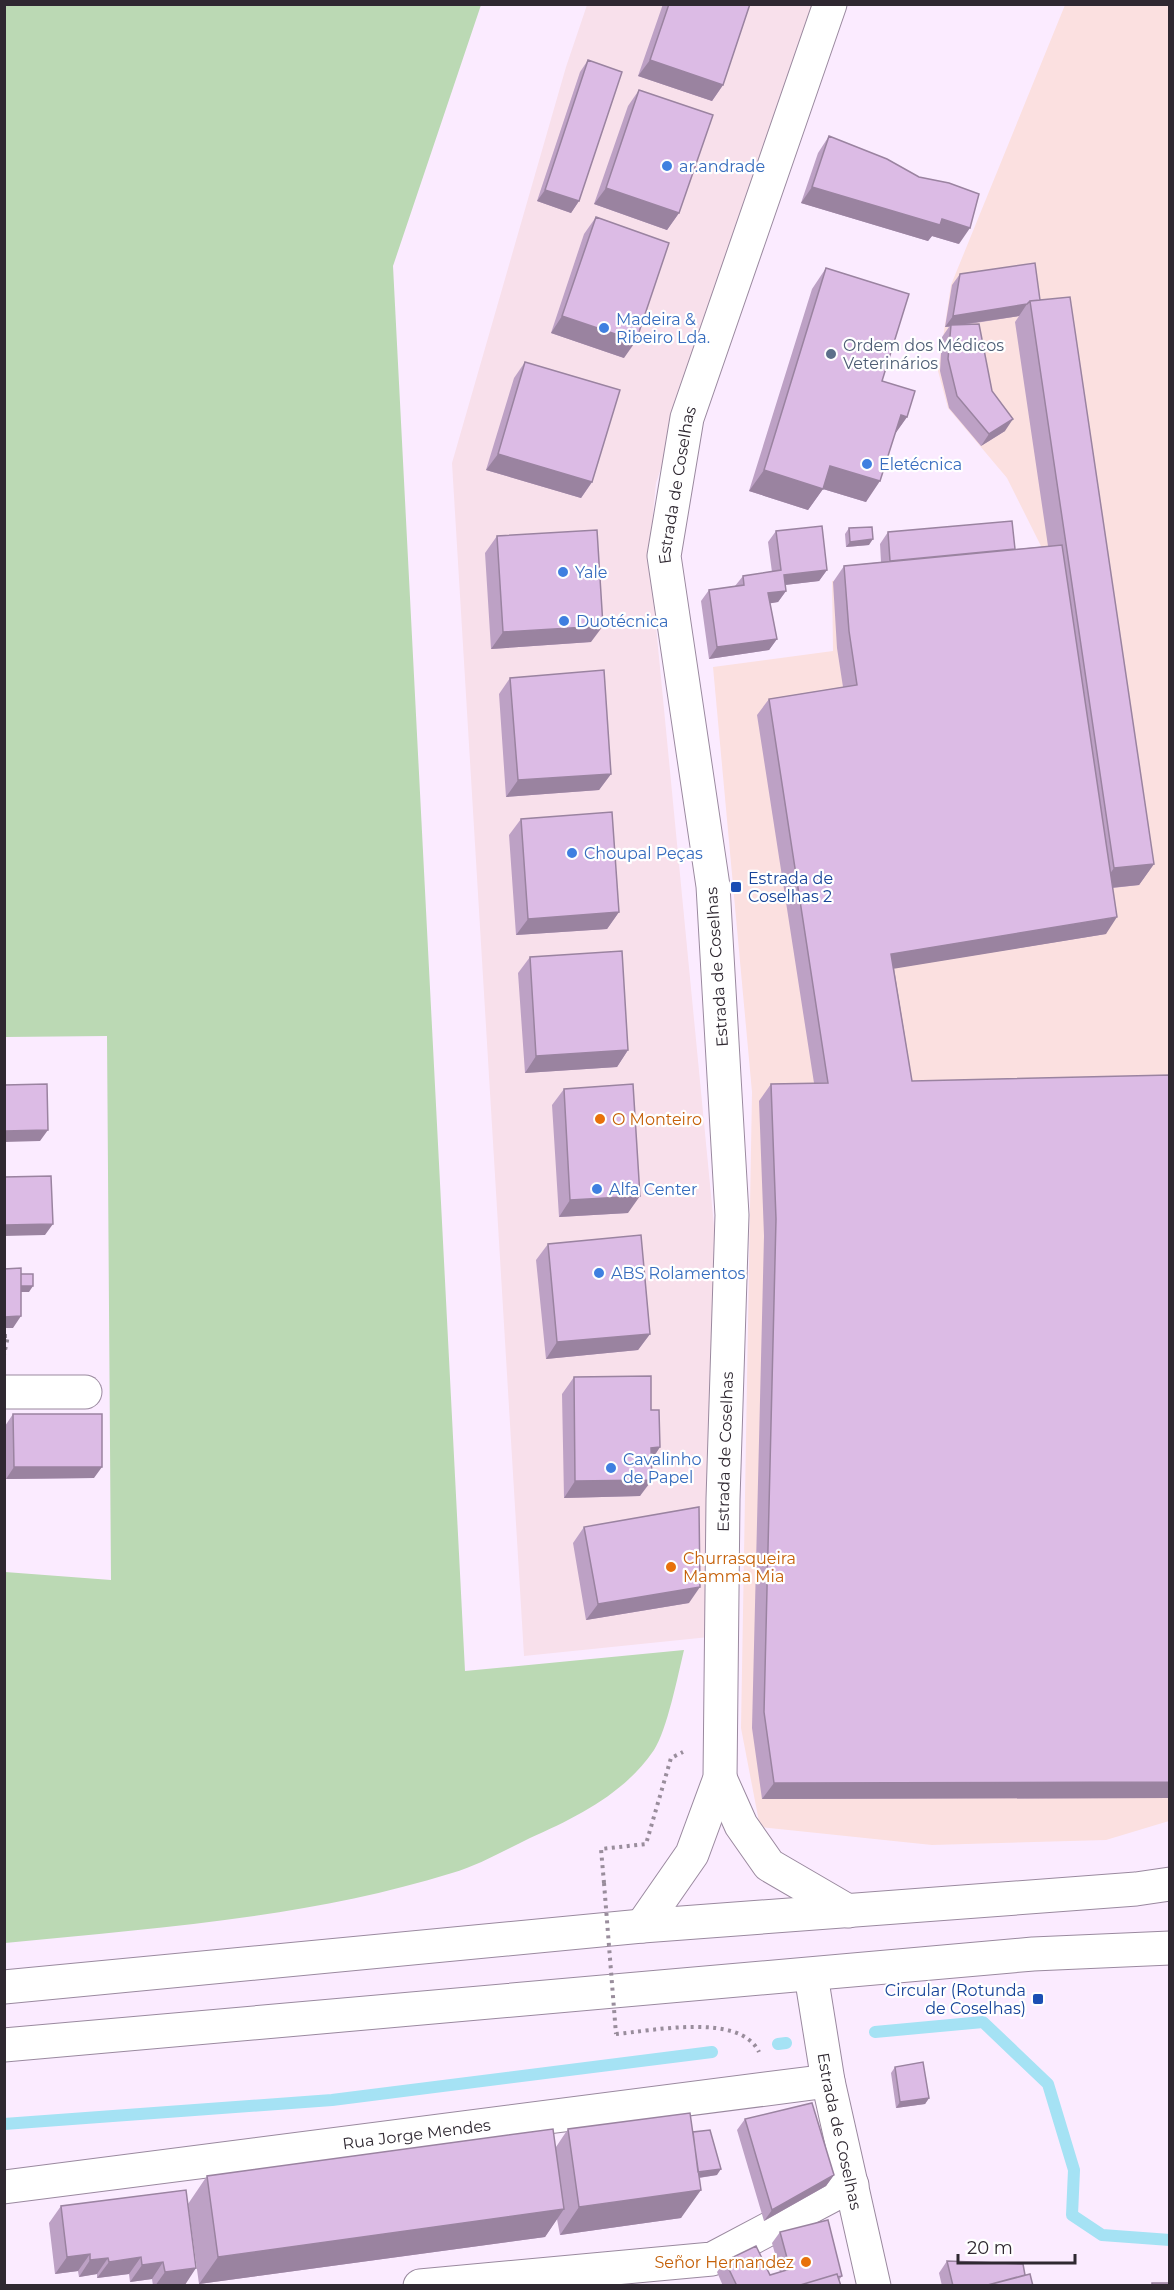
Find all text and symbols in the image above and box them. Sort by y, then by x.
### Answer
place label: ar.andrade [679,157,765,176]
marker: ar.andrade [660,159,674,173]
place label: Madeira & Ribeiro Lda. [616,310,710,347]
marker: Madeira & Ribeiro Lda. [597,321,611,335]
place label: Ordem dos Médicos Veterinários [843,336,1004,373]
marker: Ordem dos Médicos Veterinários [824,347,838,361]
street label: Estrada de Coselhas [654,403,700,565]
place label: Eletécnica [879,455,962,474]
marker: Eletécnica [860,457,874,471]
place label: Yale [575,563,608,582]
marker: Yale [556,565,570,579]
place label: Duotécnica [576,612,668,631]
marker: Duotécnica [557,614,571,628]
place label: Choupal Peças [584,844,703,863]
marker: Choupal Peças [565,846,579,860]
place label: Estrada de Coselhas 2 [748,869,833,906]
marker: Estrada de Coselhas 2 [729,880,743,894]
street label: Estrada de Coselhas [702,886,732,1048]
place label: O Monteiro [612,1110,702,1129]
marker: O Monteiro [593,1112,607,1126]
place label: Alfa Center [609,1180,697,1199]
marker: Alfa Center [590,1182,604,1196]
place label: ABS Rolamentos [611,1264,746,1283]
marker: ABS Rolamentos [592,1266,606,1280]
street label: Estrada de Coselhas [713,1371,737,1532]
place label: Cavalinho de Papel [623,1450,702,1487]
marker: Cavalinho de Papel [604,1461,618,1475]
place label: Churrasqueira Mamma Mia [683,1549,796,1586]
marker: Churrasqueira Mamma Mia [664,1560,678,1574]
place label: Circular (Rotunda de Coselhas) [885,1981,1026,2018]
marker: Circular (Rotunda de Coselhas) [1031,1992,1045,2006]
street label: Estrada de Coselhas [814,2051,866,2212]
street label: Rua Jorge Mendes [341,2115,492,2153]
scale bar [958,2227,1075,2265]
text: 20 m [967,2237,1013,2259]
place label: Señor Hernandez [654,2253,794,2272]
marker: Señor Hernandez [799,2255,813,2269]

